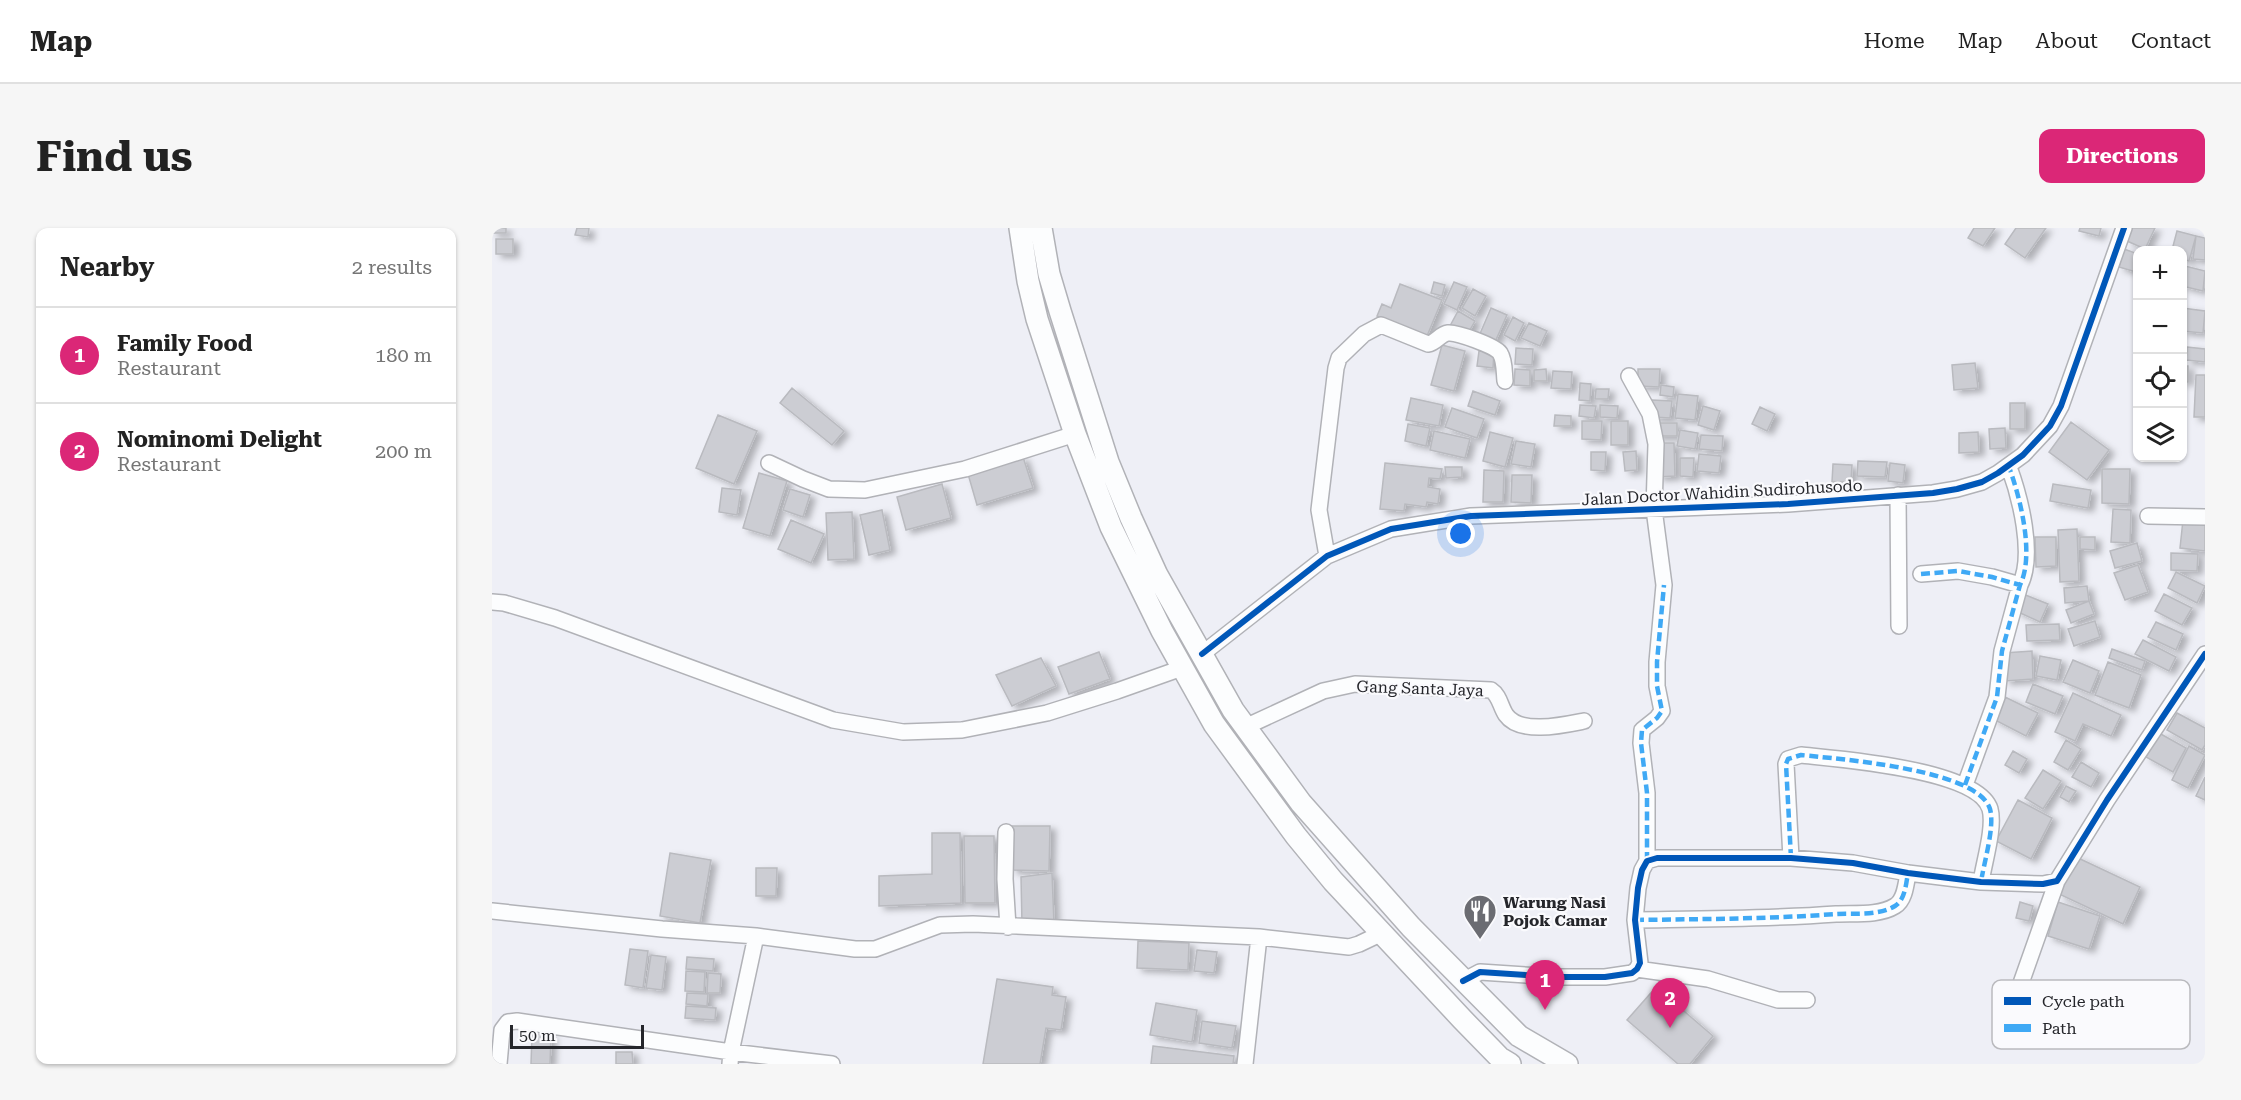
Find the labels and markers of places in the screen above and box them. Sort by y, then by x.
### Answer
restaurant icon: Warung Nasi Pojok Camar [1462,893,1498,940]
place label: Warung Nasi Pojok Camar [1503,893,1607,930]
pin: 1 [1526,960,1564,1010]
pin: 2 [1650,978,1690,1028]

